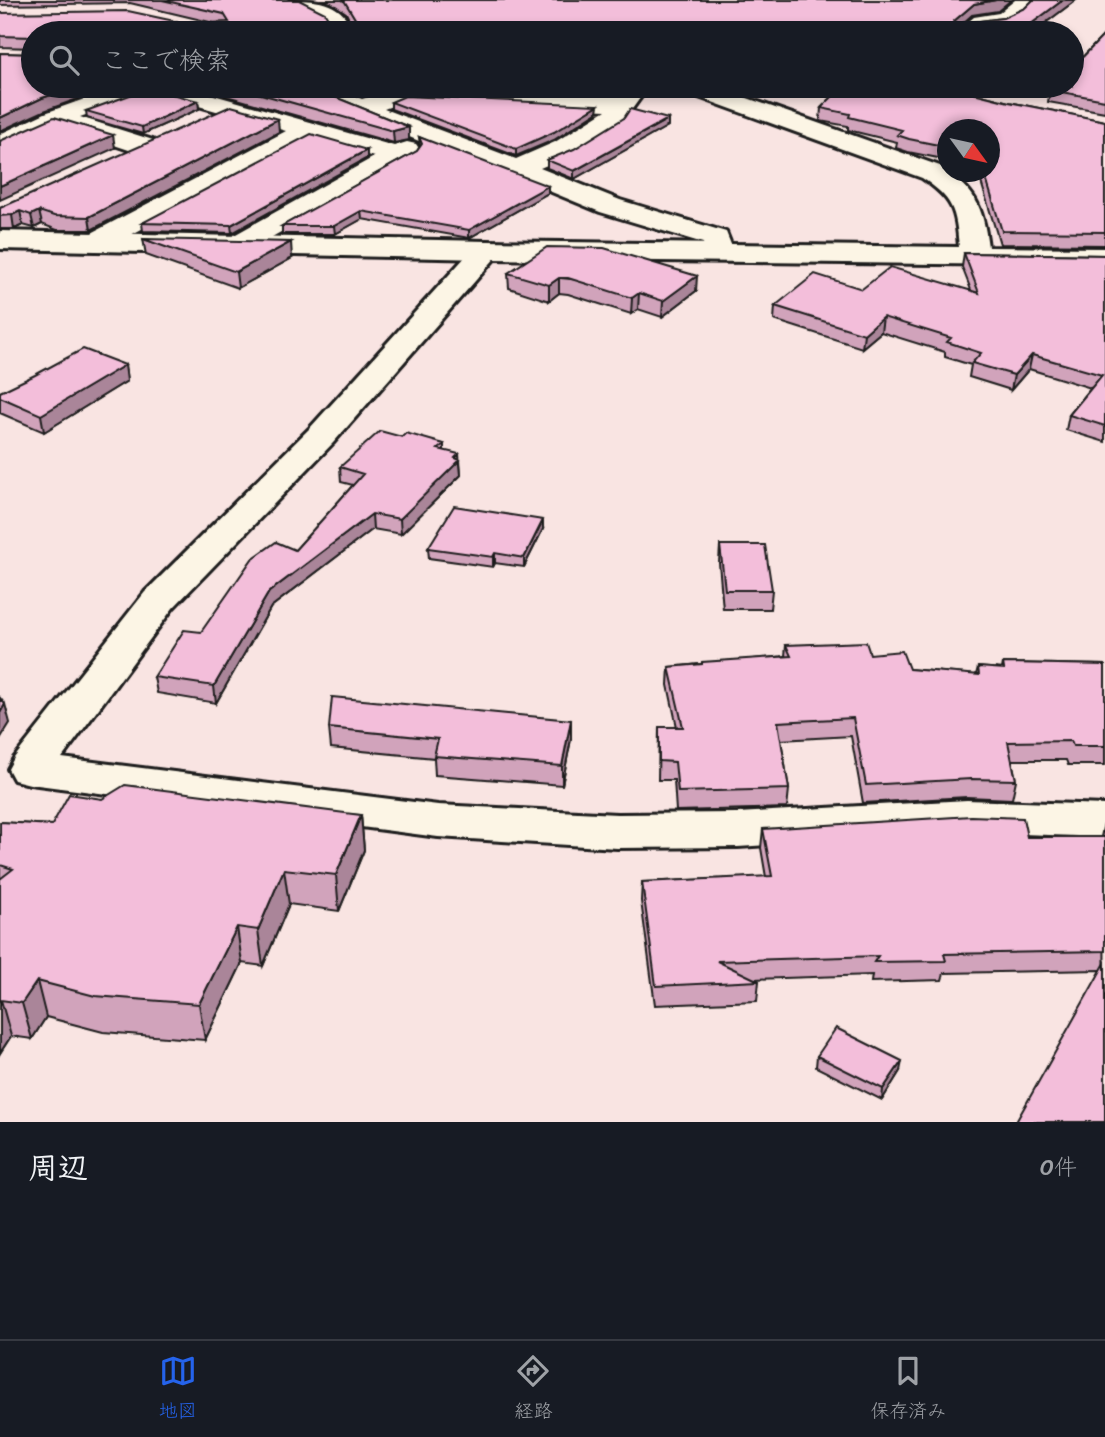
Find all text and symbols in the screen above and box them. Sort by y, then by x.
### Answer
search box [21,21,1084,98]
text: ここで検索 [101,37,231,83]
icon: search [45,41,83,79]
north arrow [937,119,1000,182]
text: 周辺 [28,1141,88,1195]
text: 0件 [1039,1147,1077,1188]
tab: 地図 [159,1352,197,1427]
tab: 経路 [514,1352,552,1427]
tab: 保存済み [870,1352,946,1427]

